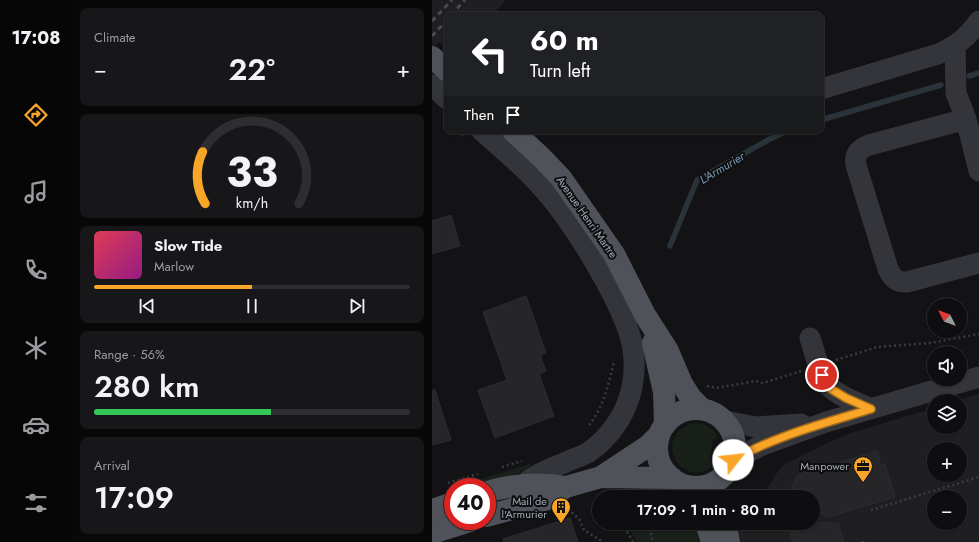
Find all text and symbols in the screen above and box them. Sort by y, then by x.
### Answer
text: 60 m [530,20,599,61]
text: 17:08 [11,25,61,51]
text: Climate [94,28,135,47]
icon: left [464,28,516,80]
text: 22° [228,48,275,91]
text: − [94,53,107,85]
text: + [396,53,410,85]
text: Turn left [530,58,590,84]
icon: directions [22,101,50,129]
text: Then [464,104,494,126]
icon: arrive [502,104,524,126]
text: 33 [226,141,278,202]
water label: L'Armurier [696,147,749,188]
street label: Avenue Henri Martre [553,173,621,261]
icon: music [22,178,50,206]
text: km/h [236,192,268,212]
text: Slow Tide [154,235,222,257]
icon: phone [22,256,50,284]
text: Marlow [154,257,194,276]
icon: previous [136,295,158,317]
icon: pause [241,295,263,317]
icon: next [346,295,368,317]
north arrow [927,298,967,338]
map controls [927,298,967,530]
icon: climate [22,334,50,362]
text: Range · 56% [94,345,165,364]
button: sound [927,346,967,386]
pin [805,358,839,392]
icon: arrive [811,364,833,386]
text: 280 km [94,365,199,408]
button: layers [927,394,967,434]
icon: car [22,411,50,439]
position arrow [712,439,754,481]
button: + [927,442,967,482]
office icon: Manpower [852,455,874,483]
text: Arrival [94,456,130,475]
place label: Manpower [800,458,849,474]
text: 17:09 [94,476,174,519]
speed limit sign: 40 [444,478,496,530]
icon: filters [22,489,50,517]
button: − [927,490,967,530]
place label: Mail de l'Armurier [502,493,547,522]
building icon: Mail de l'Armurier [550,496,572,524]
text: 17:09 · 1 min · 80 m [636,499,776,521]

